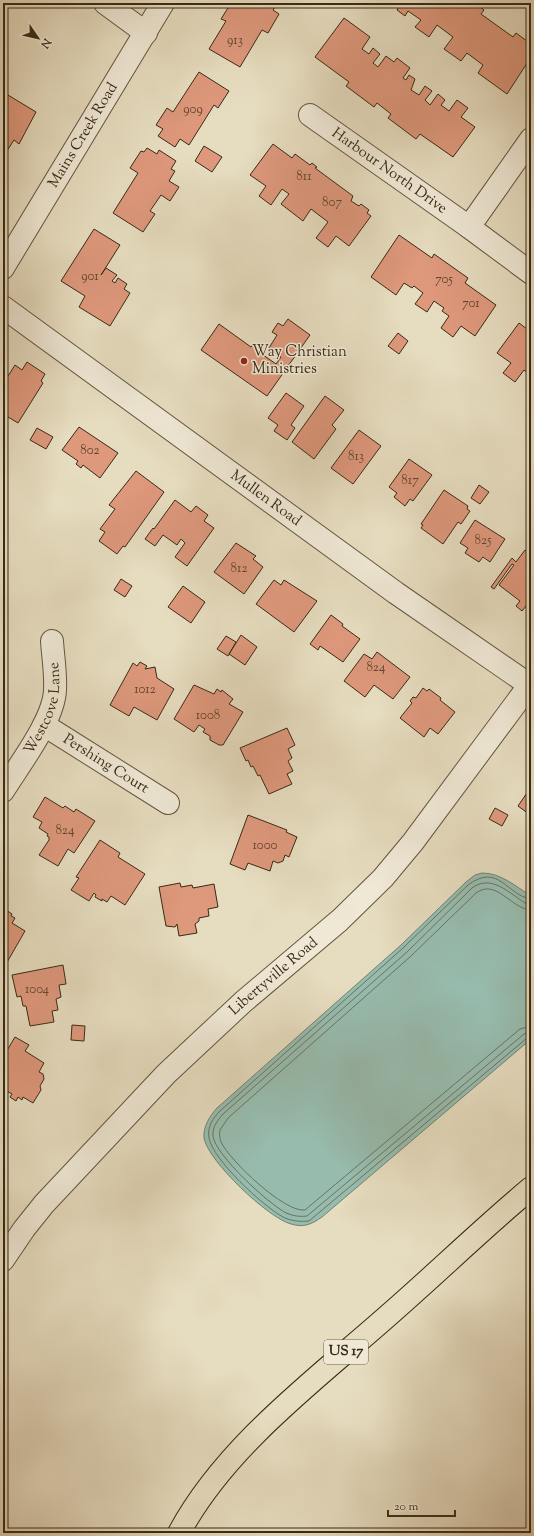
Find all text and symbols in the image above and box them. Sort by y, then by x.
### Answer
north arrow [18,18,58,58]
house number: 913 [227,32,243,50]
text: N [36,34,55,51]
street label: Mains Creek Road [43,78,123,192]
house number: 909 [183,101,203,119]
street label: Harbour North Drive [327,123,451,219]
house number: 811 [296,168,312,186]
house number: 807 [322,194,342,212]
house number: 901 [81,268,99,286]
house number: 705 [435,271,453,289]
house number: 701 [462,295,480,313]
place label: Way Christian Ministries [252,342,347,380]
marker: Way Christian Ministries [239,356,249,366]
house number: 802 [80,442,100,460]
house number: 813 [348,448,364,466]
street label: Mullen Road [226,465,306,532]
house number: 817 [401,472,419,490]
house number: 825 [475,532,492,550]
house number: 812 [230,560,248,578]
house number: 824 [366,659,386,677]
street label: Westcove Lane [19,661,66,759]
house number: 1012 [134,681,156,699]
house number: 1008 [196,707,220,725]
street label: Pershing Court [59,729,153,799]
house number: 824 [55,822,75,840]
house number: 1000 [253,837,278,855]
street label: Libertyville Road [224,932,323,1020]
house number: 1004 [25,981,49,999]
road number: US 17 [324,1340,368,1364]
scale bar [388,1492,455,1518]
text: 20 m [394,1498,419,1516]

